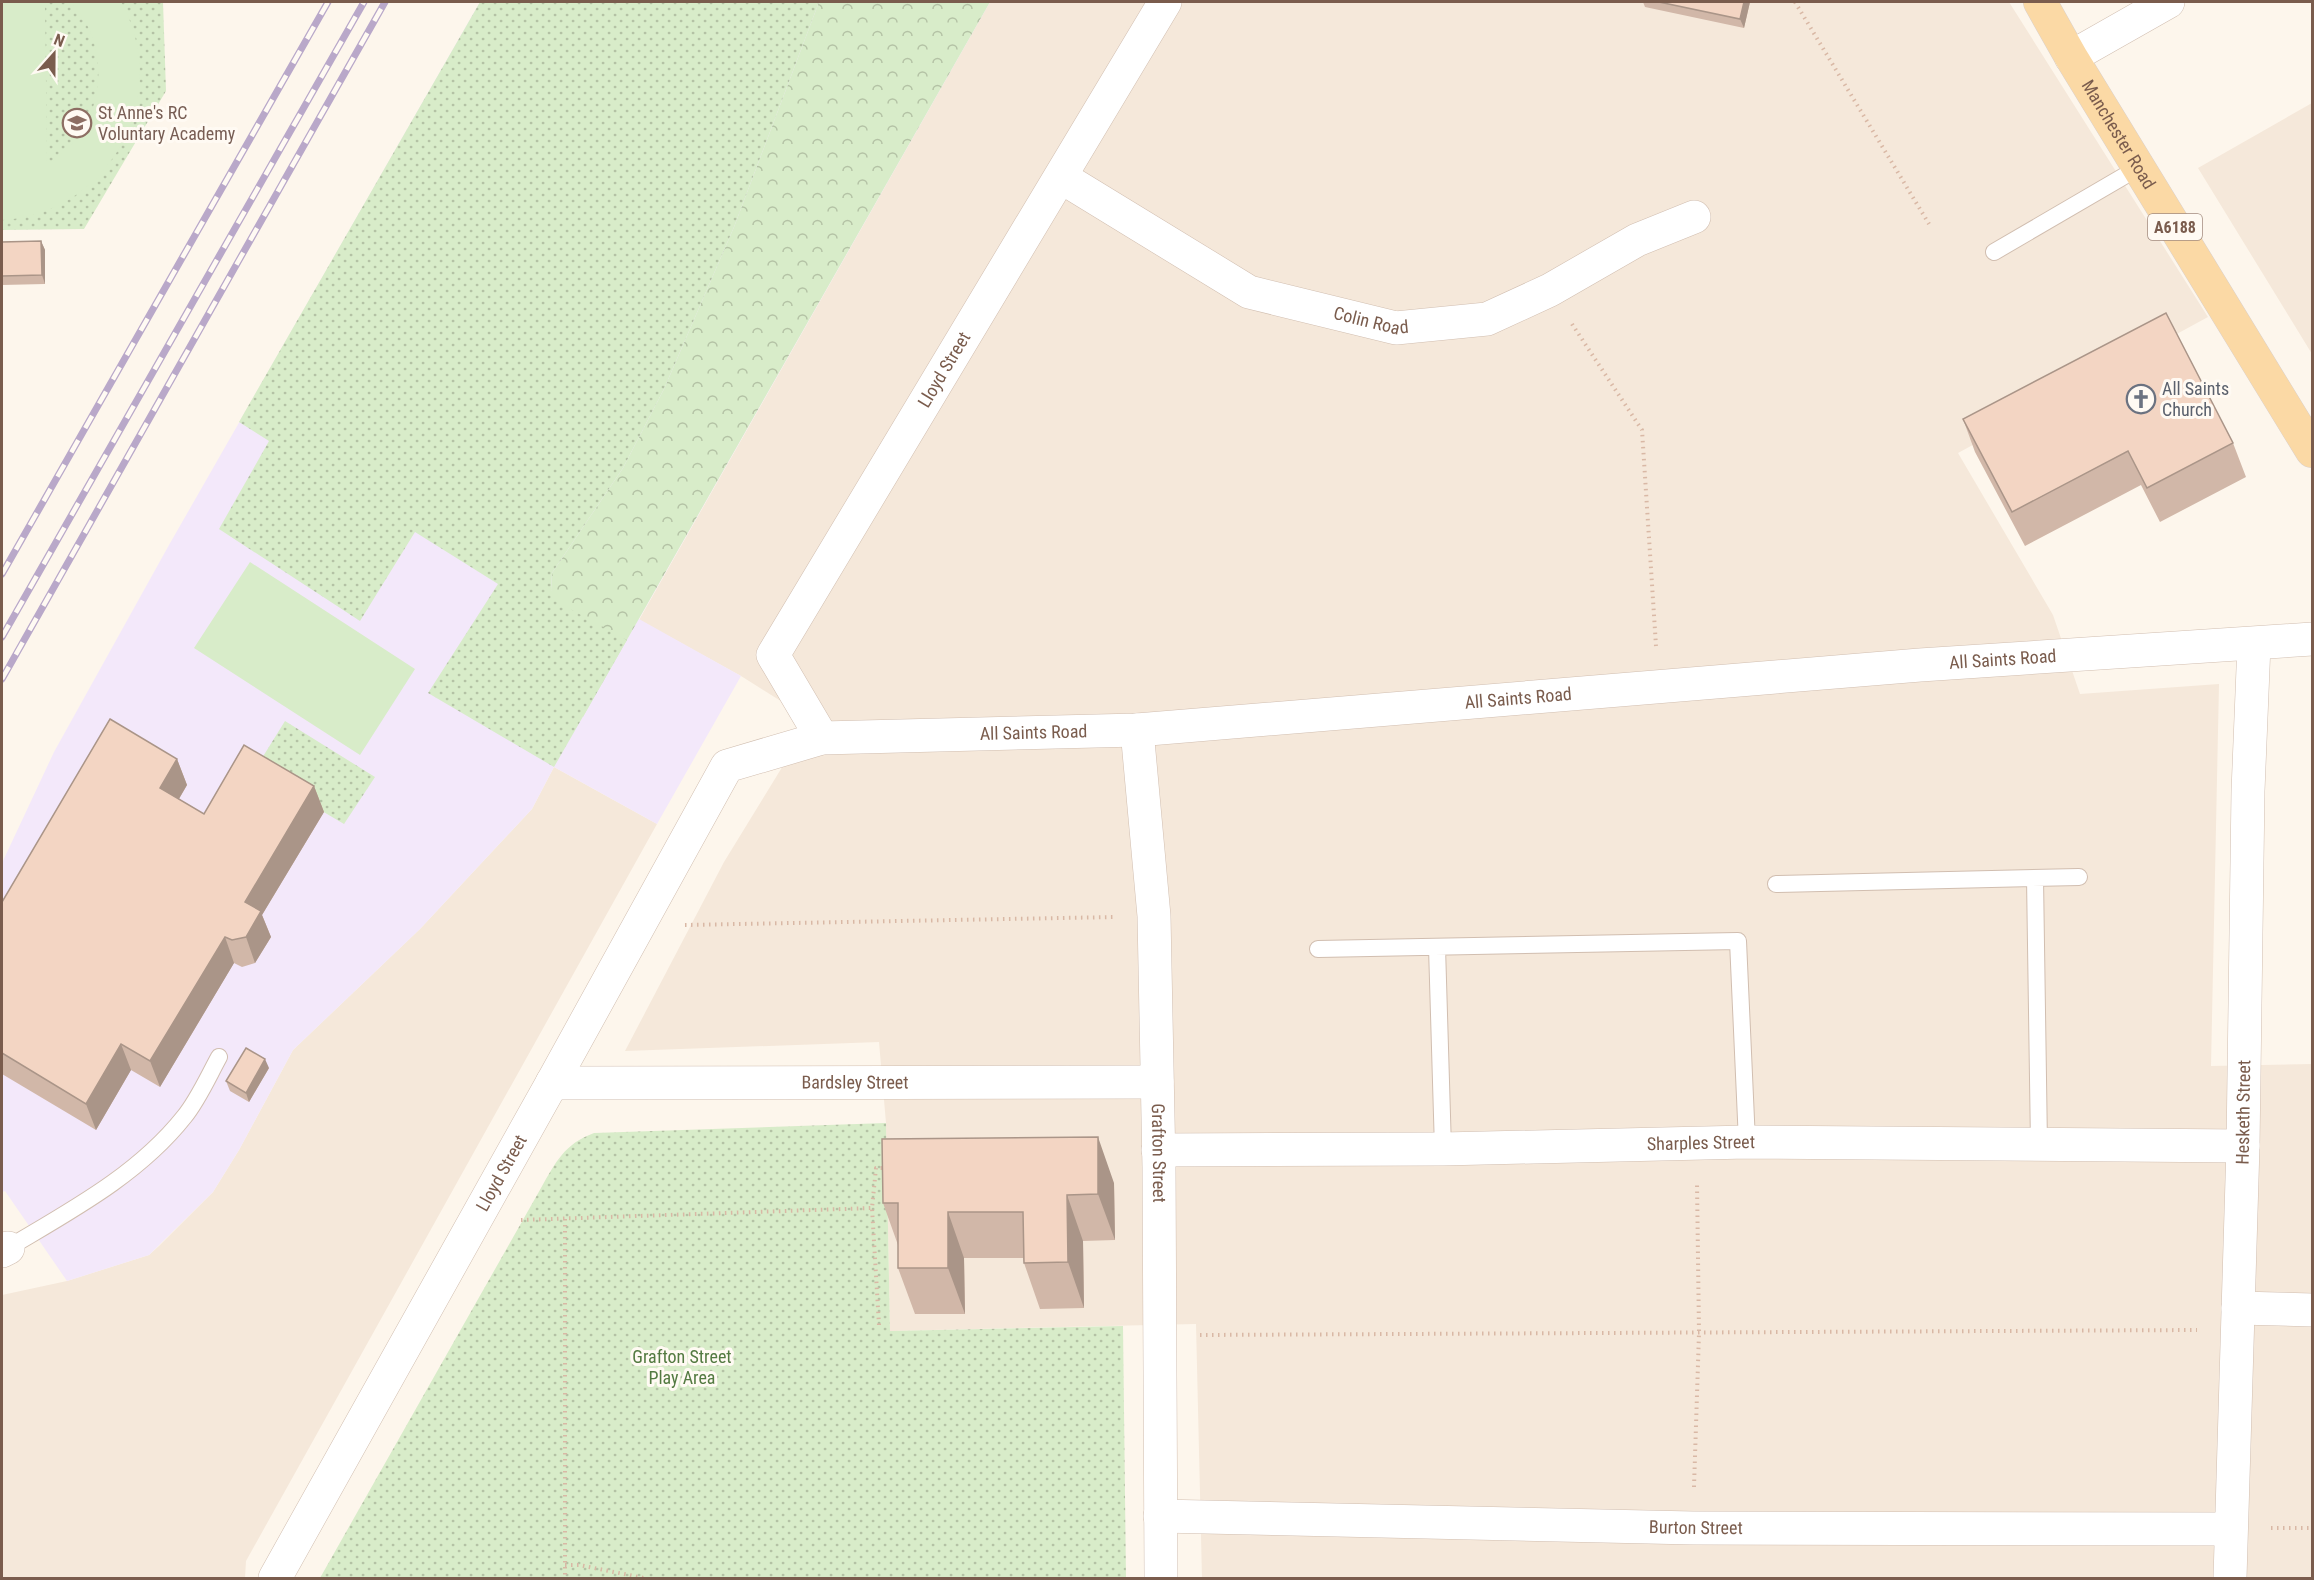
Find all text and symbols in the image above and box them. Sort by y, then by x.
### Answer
north arrow [24,24,84,84]
text: N [51,30,67,51]
street label: Manchester Road [2077,76,2160,193]
place label: St Anne's RC Voluntary Academy [98,102,236,144]
school or university icon: St Anne's RC Voluntary Academy [61,107,93,139]
road number: A6188 [2148,214,2202,240]
street label: Colin Road [1331,302,1409,339]
street label: Lloyd Street [913,328,974,411]
place label: All Saints Church [2162,378,2229,420]
church icon: All Saints Church [2125,383,2157,415]
street label: All Saints Road [1948,645,2057,673]
street label: All Saints Road [1464,683,1573,713]
street label: All Saints Road [980,720,1088,744]
street label: Hesketh Street [2231,1060,2254,1165]
street label: Bardsley Street [801,1071,909,1093]
street label: Grafton Street [1148,1103,1170,1203]
street label: Lloyd Street [471,1131,531,1215]
street label: Sharples Street [1647,1131,1755,1154]
park label: Grafton Street Play Area [632,1346,732,1388]
street label: Burton Street [1649,1516,1743,1538]

